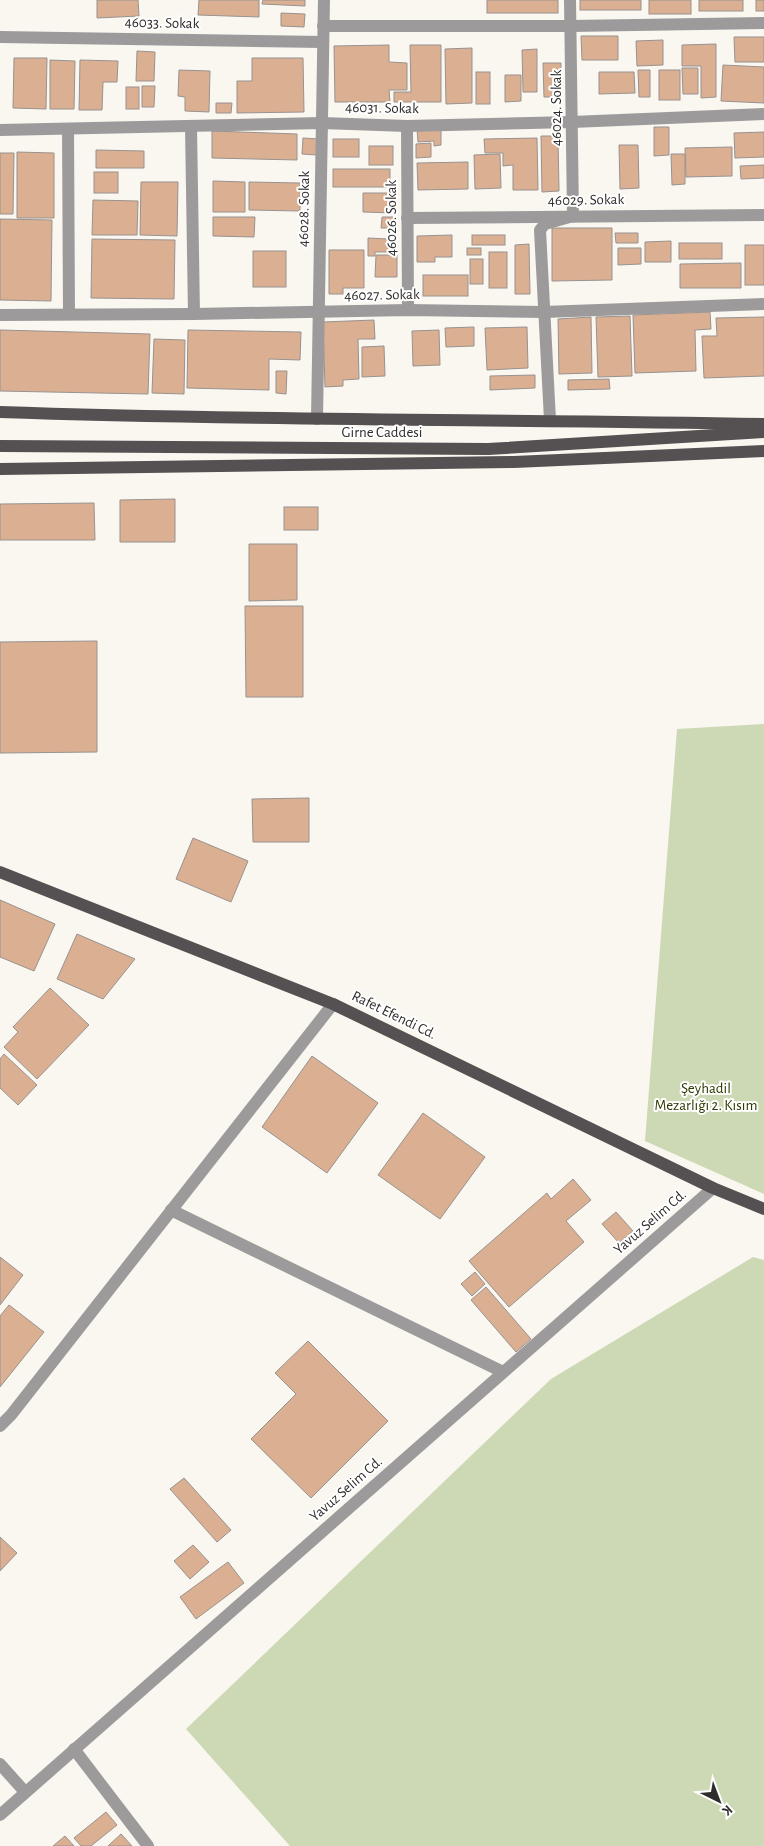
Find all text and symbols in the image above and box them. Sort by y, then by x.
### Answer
street label: 46033. Sokak [124,15,200,31]
street label: 46024. Sokak [549,70,564,146]
street label: 46031. Sokak [345,100,419,116]
street label: 46028. Sokak [296,170,312,247]
street label: 46026. Sokak [384,180,399,256]
street label: 46029. Sokak [548,192,624,208]
street label: 46027. Sokak [344,287,420,303]
street label: Girne Caddesi [342,425,422,440]
street label: Rafet Efendi Cd. [350,988,438,1042]
park label: Şeyhadil Mezarlığı 2. Kısım [655,1081,757,1113]
street label: Yavuz Selim Cd. [611,1187,689,1257]
street label: Yavuz Selim Cd. [307,1454,385,1524]
north arrow [694,1776,744,1826]
text: K [719,1802,735,1818]

